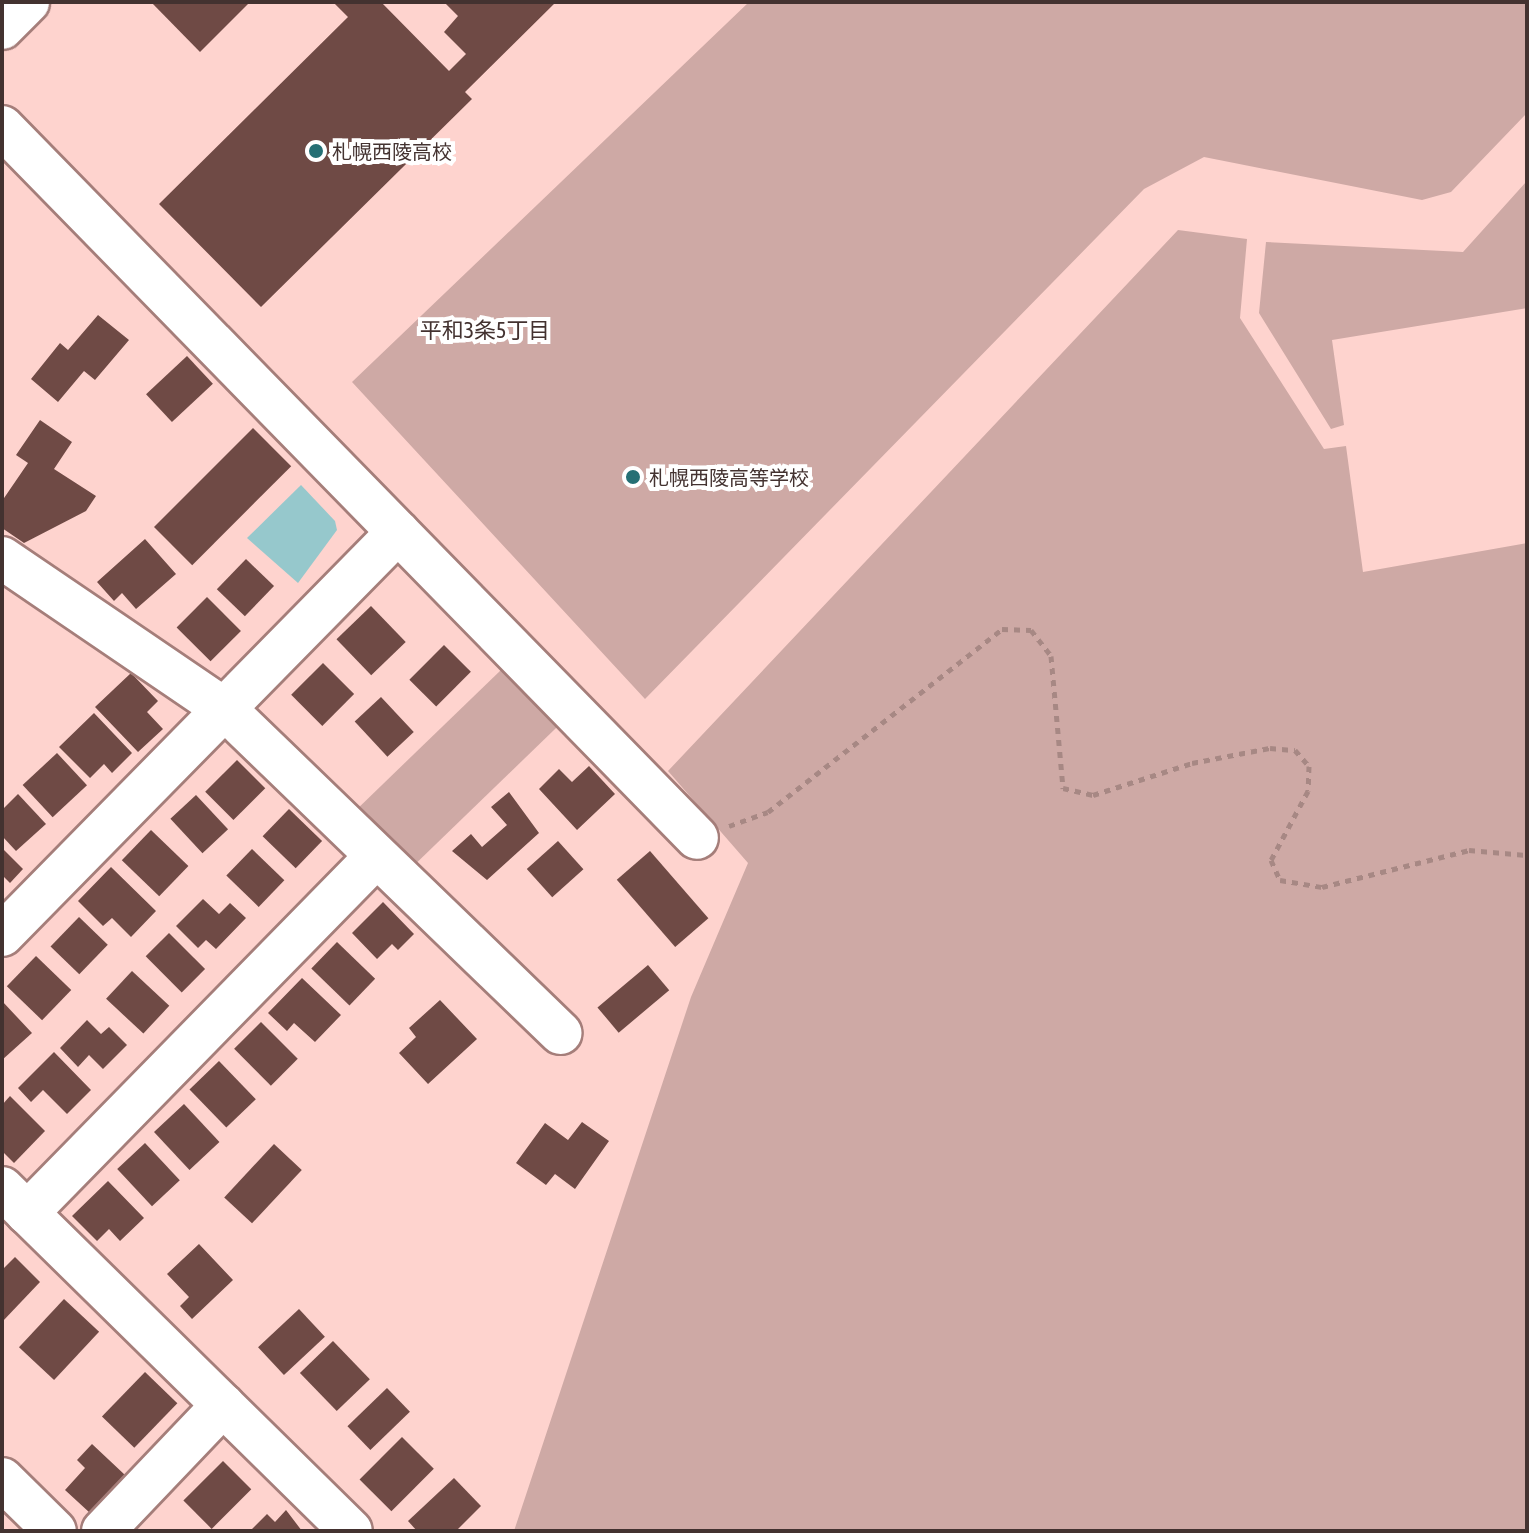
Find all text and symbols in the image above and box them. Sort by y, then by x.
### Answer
place label: 札幌西陵高校 [332,139,452,163]
marker: 札幌西陵高校 [307,142,325,160]
district label: 平和3条5丁目 [420,318,550,344]
place label: 札幌西陵高等学校 [649,465,809,489]
marker: 札幌西陵高等学校 [624,468,642,486]

